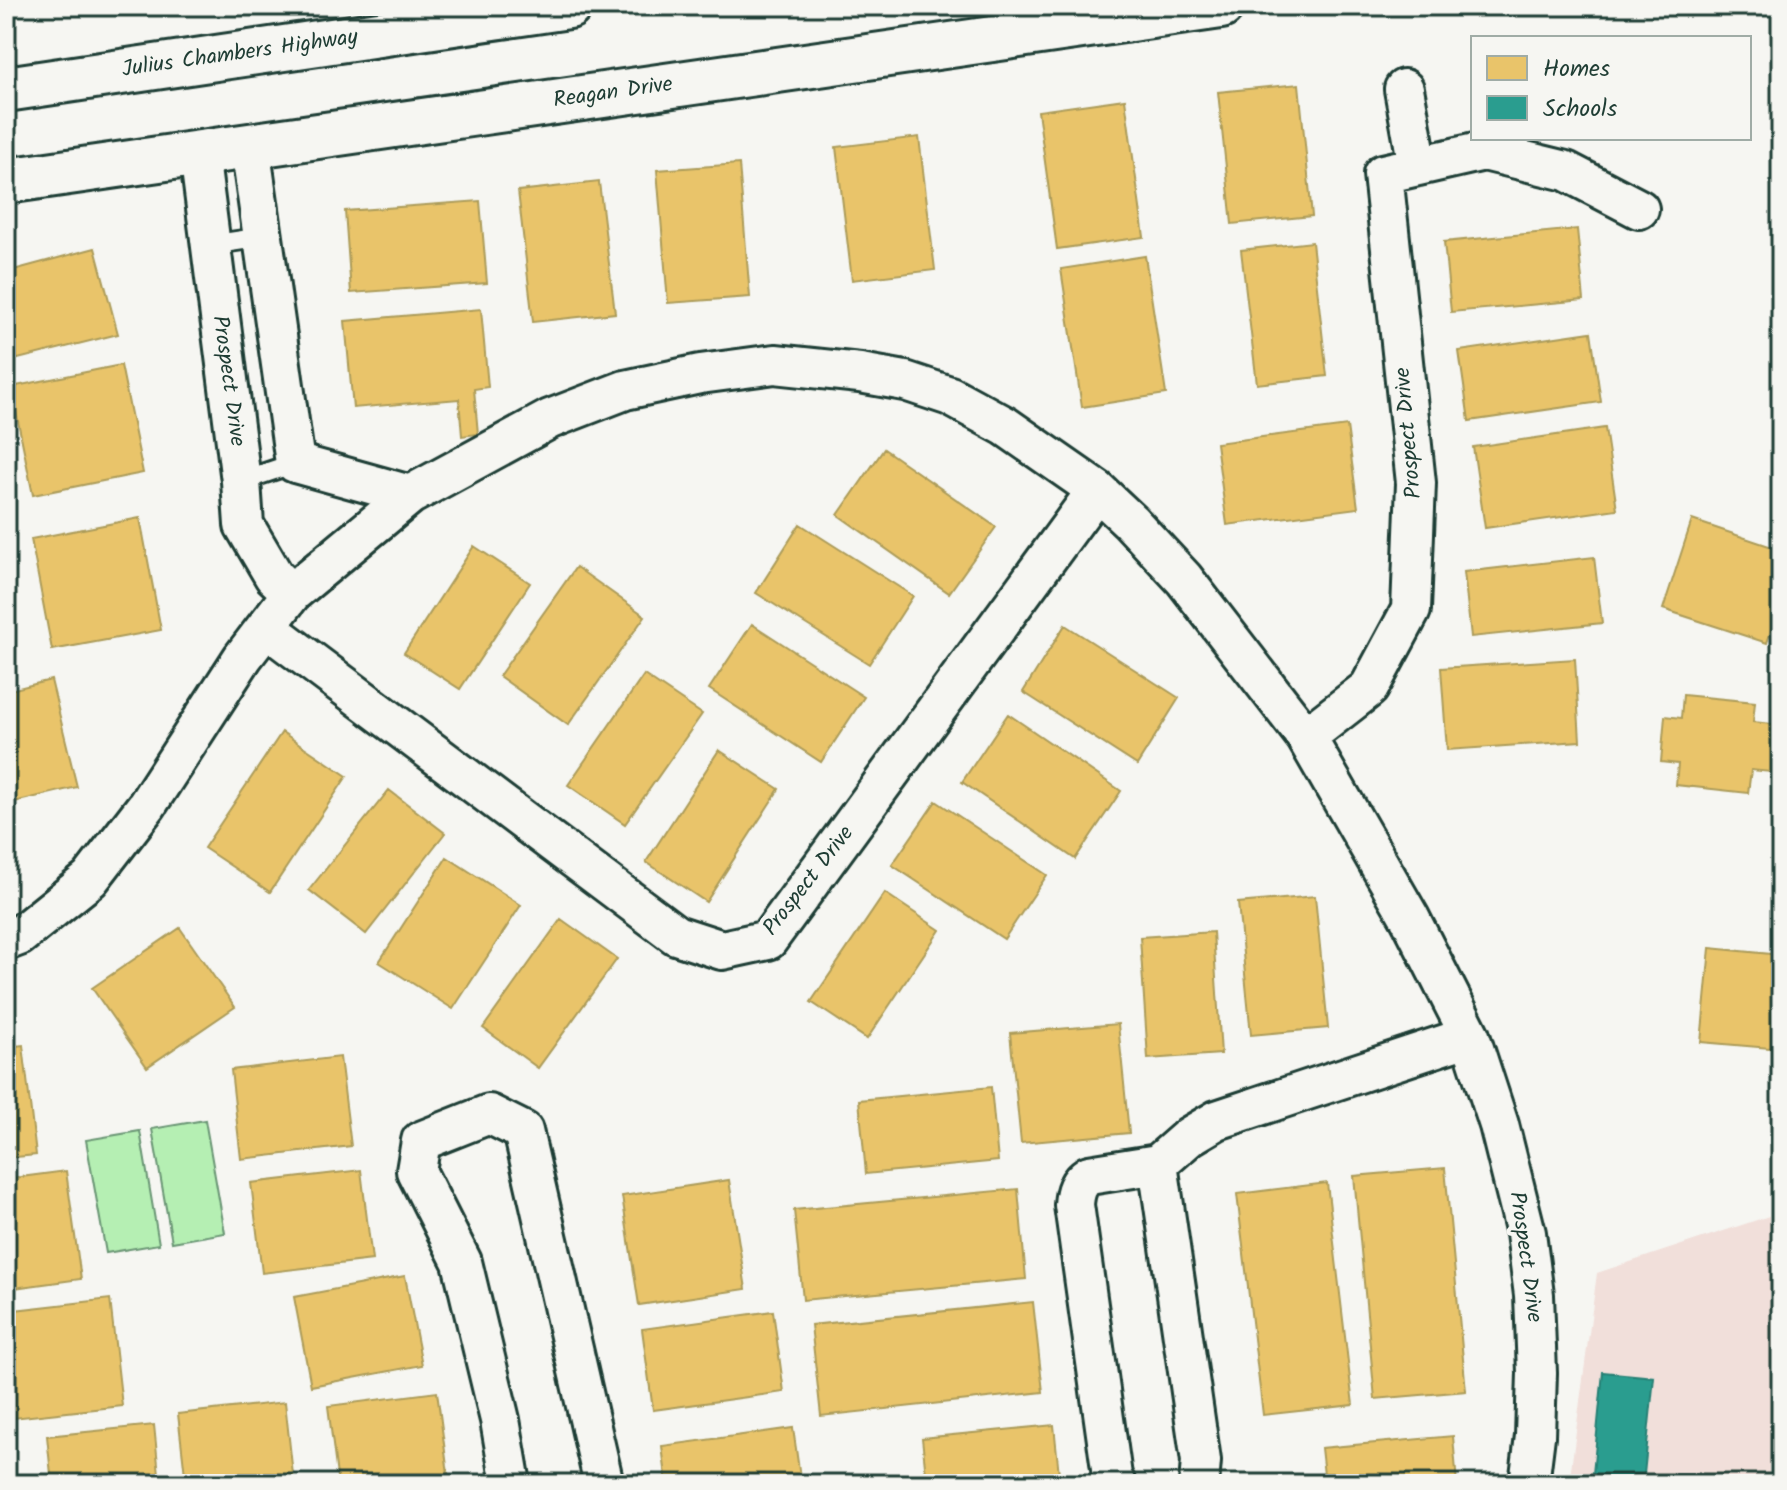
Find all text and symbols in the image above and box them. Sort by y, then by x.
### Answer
street label: Julius Chambers Highway [120,20,361,88]
legend [1471,36,1751,140]
text: Homes [1543,50,1610,89]
street label: Reagan Drive [551,67,675,119]
text: Schools [1543,90,1617,129]
street label: Prospect Drive [201,313,255,449]
street label: Prospect Drive [1386,366,1432,500]
street label: Prospect Drive [755,818,863,944]
street label: Prospect Drive [1498,1189,1552,1325]

